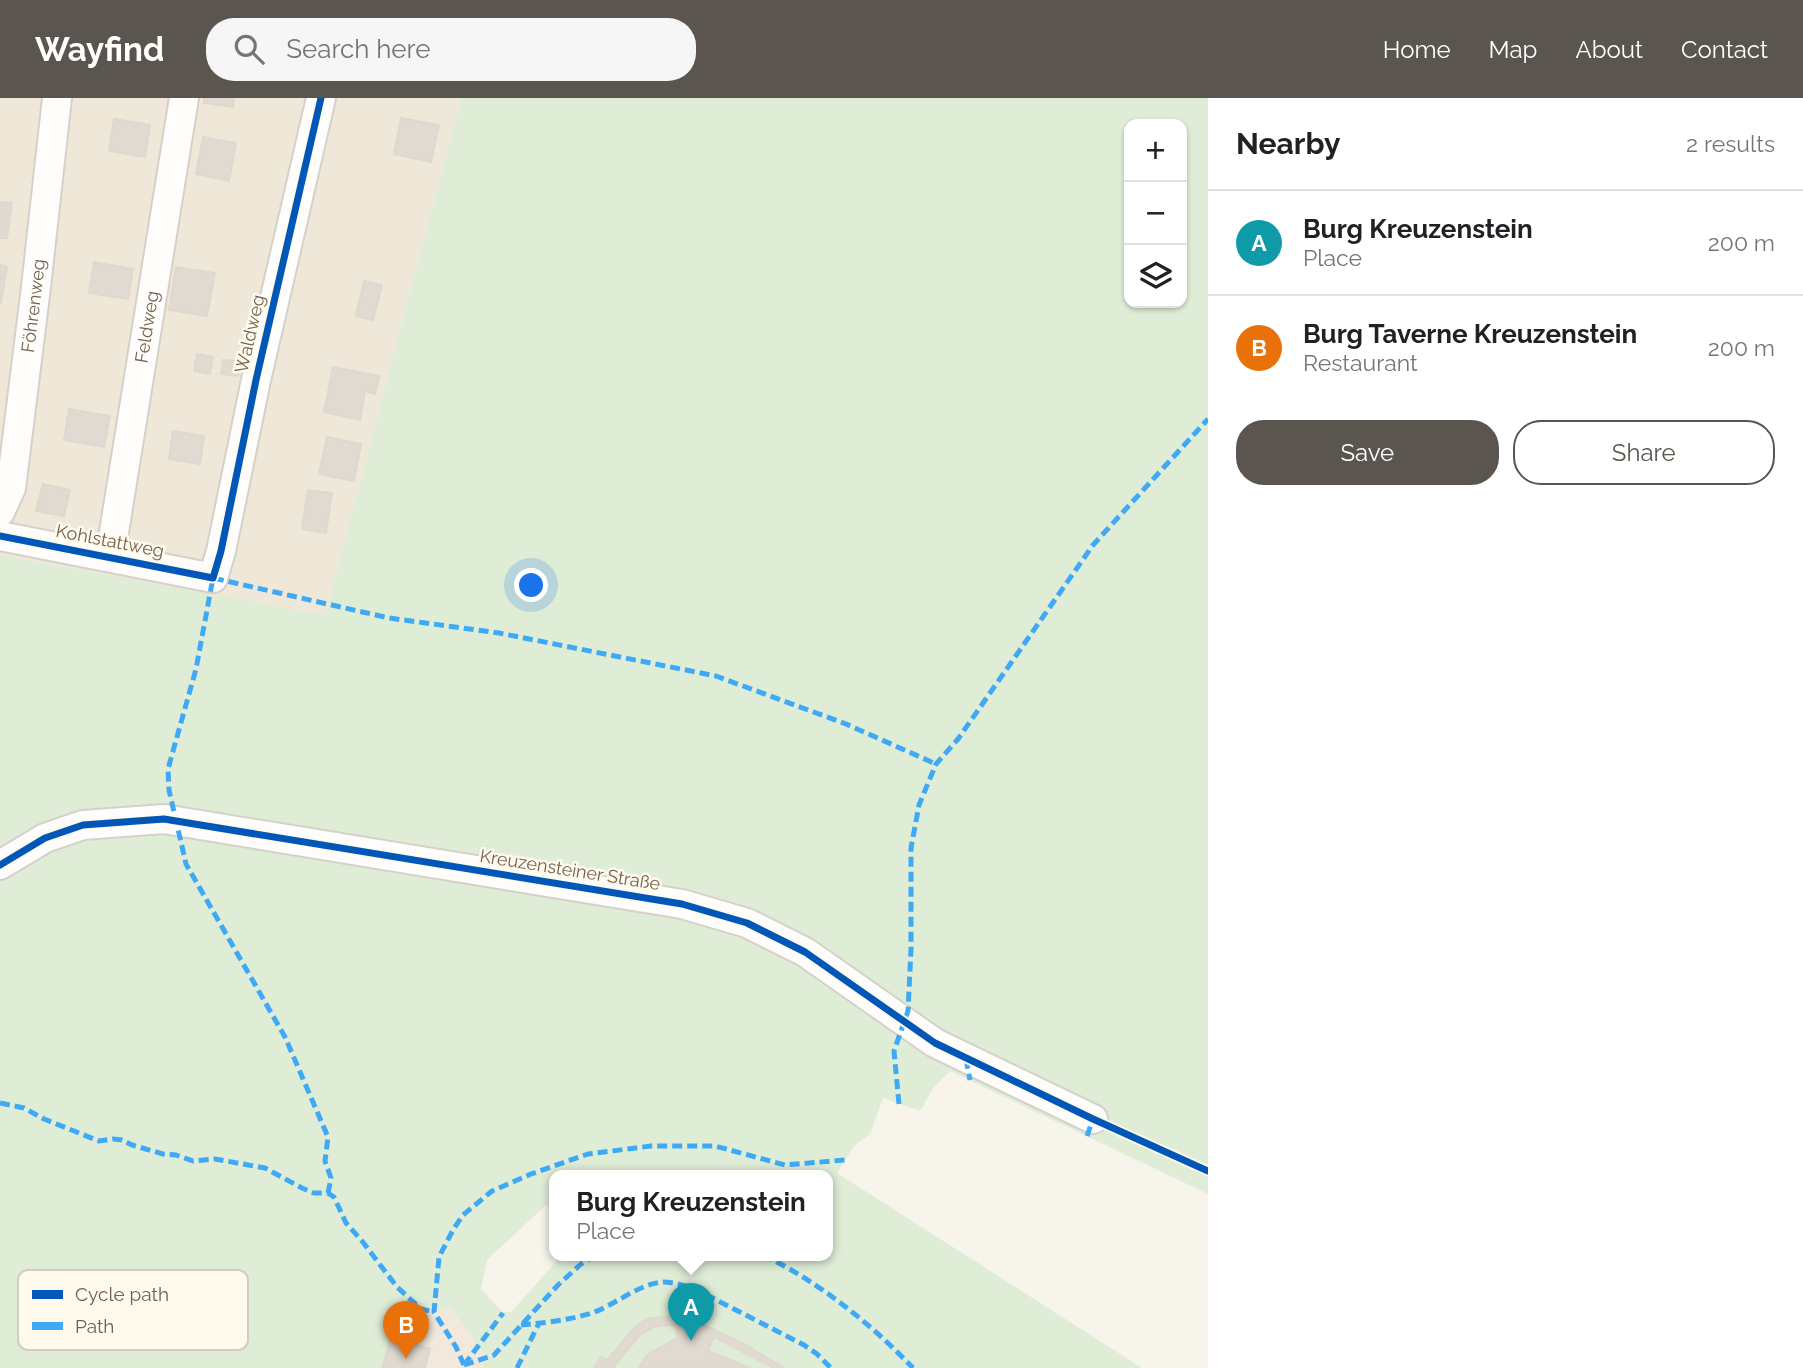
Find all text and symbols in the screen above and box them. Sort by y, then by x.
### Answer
search box [206,18,696,81]
text: Wayfind [35,30,164,69]
icon: search [230,30,268,68]
text: Search here [286,34,431,64]
text: Home [1383,35,1451,64]
text: Map [1489,35,1537,64]
text: About [1575,35,1643,64]
text: Contact [1681,35,1768,64]
map controls [1124,119,1187,308]
button: + [1124,119,1187,182]
text: Nearby [1236,126,1340,161]
text: 2 results [1686,130,1775,157]
button: − [1124,182,1187,245]
text: Burg Kreuzenstein [1303,214,1533,244]
text: A [1251,229,1267,256]
text: 200 m [1708,229,1775,256]
text: Place [1303,244,1362,271]
button: layers [1124,245,1187,308]
street label: Föhrenweg [17,258,49,354]
street label: Feldweg [130,289,163,364]
street label: Waldweg [230,293,269,375]
text: Burg Taverne Kreuzenstein [1303,319,1637,349]
text: B [1251,334,1267,361]
text: 200 m [1708,334,1775,361]
text: Restaurant [1303,349,1418,376]
button: Save [1236,420,1499,485]
button: Share [1513,420,1775,485]
street label: Kohlstattweg [54,520,166,561]
your location [514,568,548,602]
street label: Kreuzensteiner Straße [478,845,662,894]
popup [549,1170,833,1261]
text: Burg Kreuzenstein [576,1187,806,1217]
text: Place [576,1217,635,1244]
legend [18,1270,248,1350]
text: Cycle path [75,1283,169,1305]
pin: A [668,1283,714,1341]
pin: B [383,1301,429,1359]
text: Path [75,1315,114,1337]

